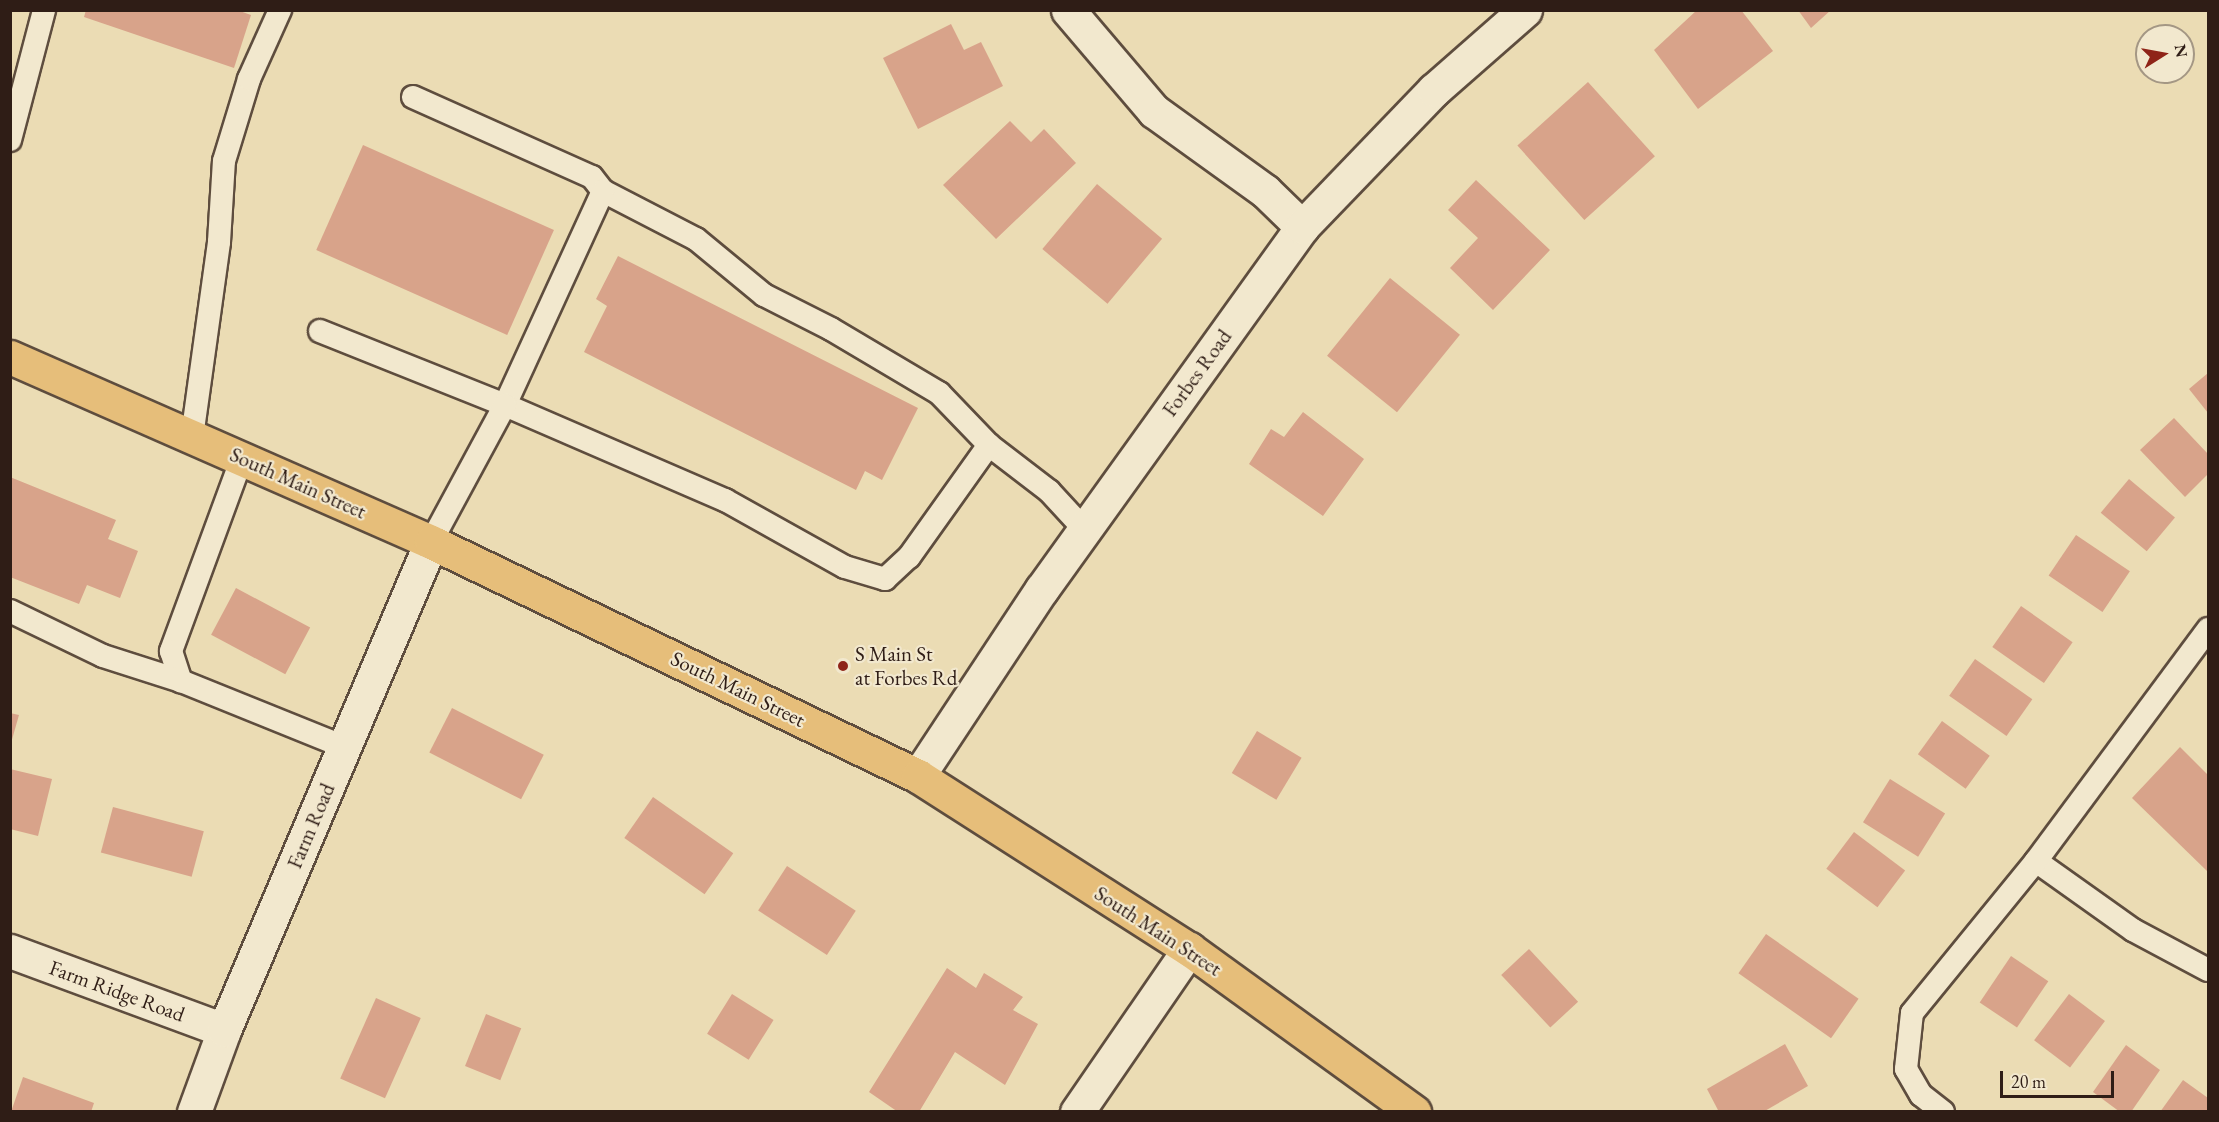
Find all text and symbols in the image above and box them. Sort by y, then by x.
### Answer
north arrow [2135,24,2195,84]
text: N [2170,42,2193,59]
street label: Forbes Road [1157,325,1237,421]
street label: South Main Street [226,442,370,524]
place label: S Main St at Forbes Rd [855,641,957,691]
street label: South Main Street [667,646,809,732]
marker: S Main St at Forbes Rd [836,659,850,673]
street label: Farm Road [282,780,340,872]
street label: South Main Street [1090,881,1226,981]
street label: Farm Ridge Road [46,955,188,1027]
scale bar [2003,1059,2117,1097]
text: 20 m [2011,1070,2046,1093]

